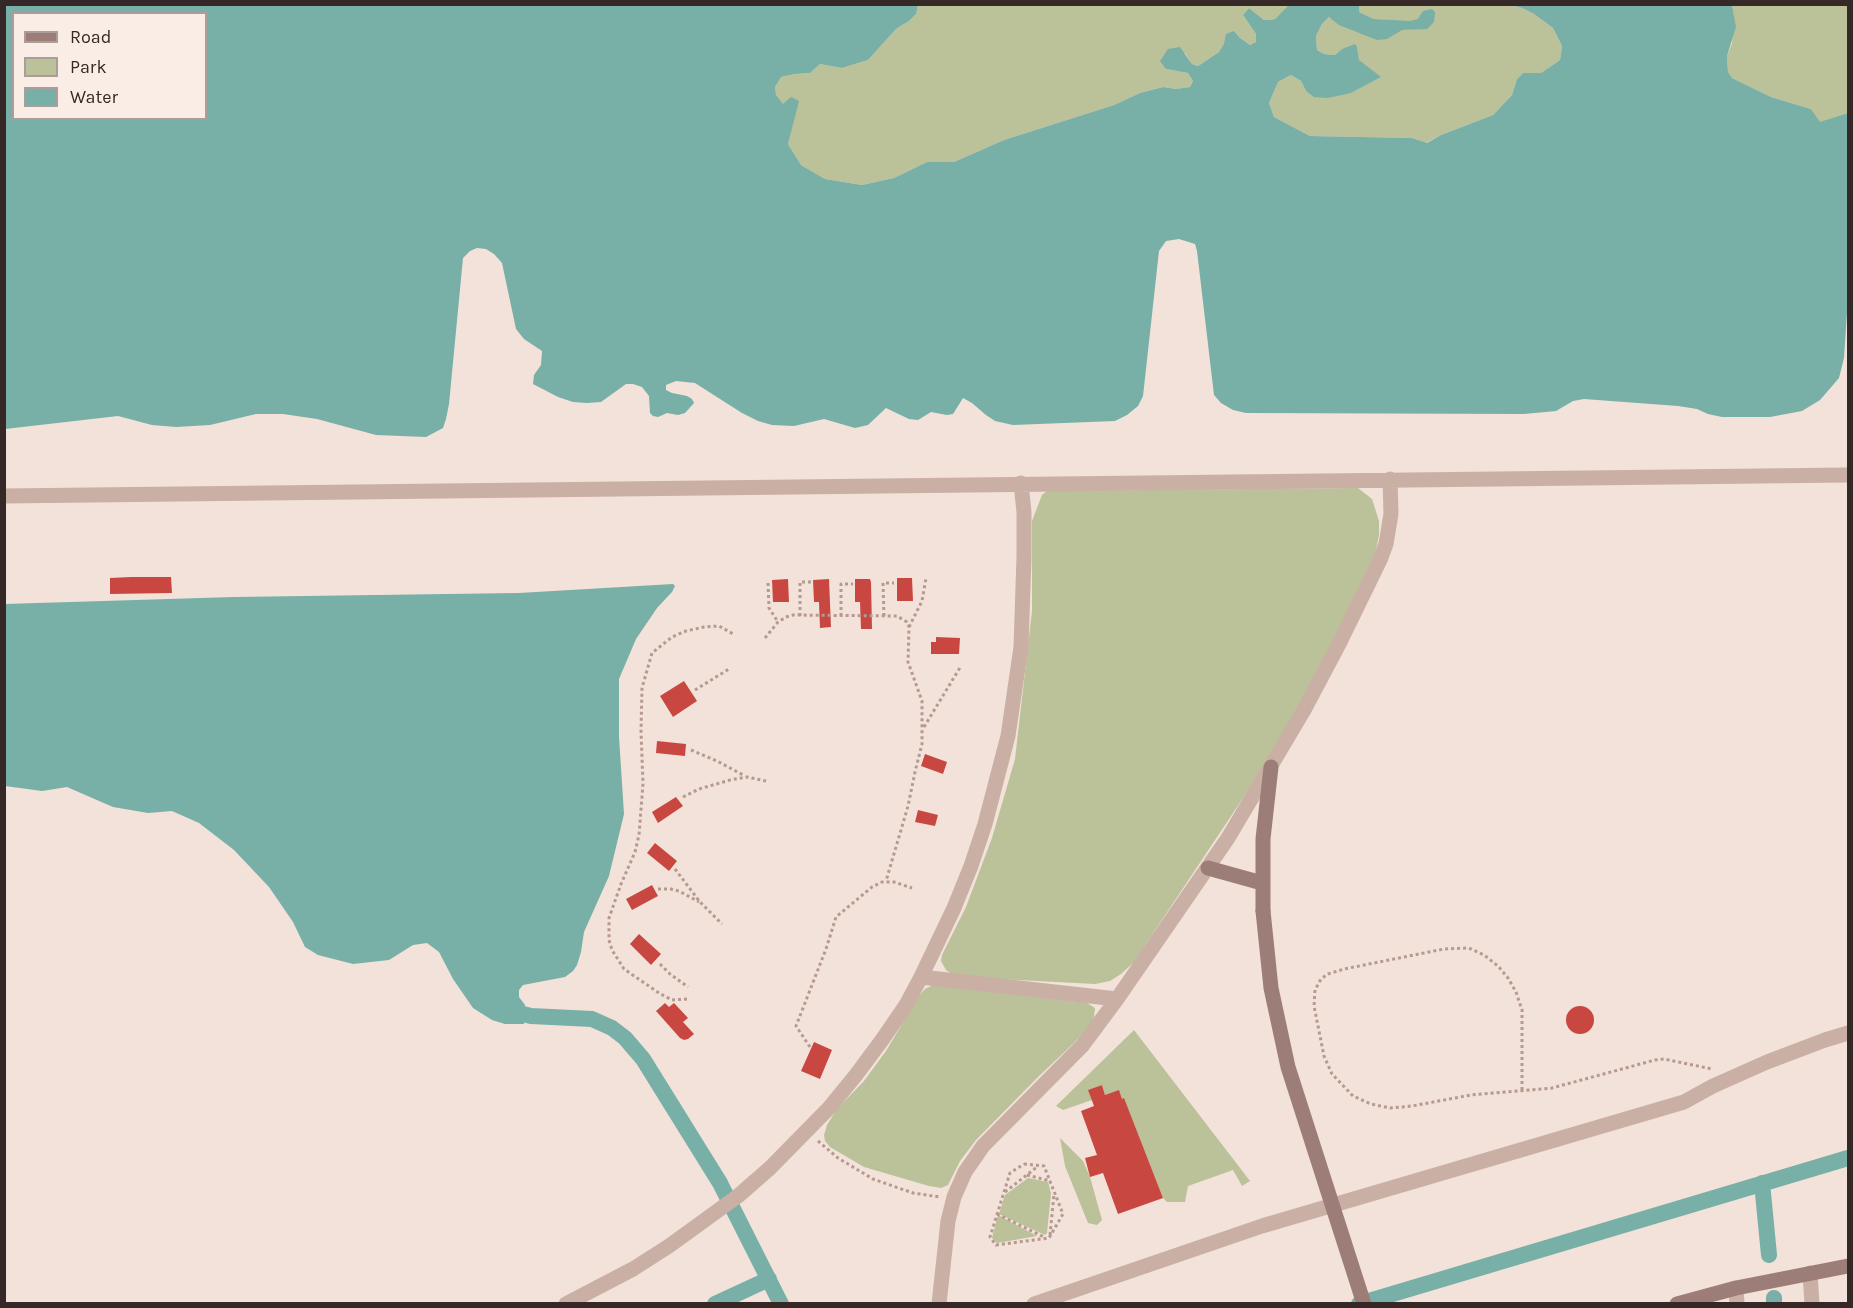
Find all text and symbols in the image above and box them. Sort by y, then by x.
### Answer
legend [12,12,207,120]
text: Road [70,26,111,48]
text: Park [70,56,107,78]
text: Water [70,86,118,108]

